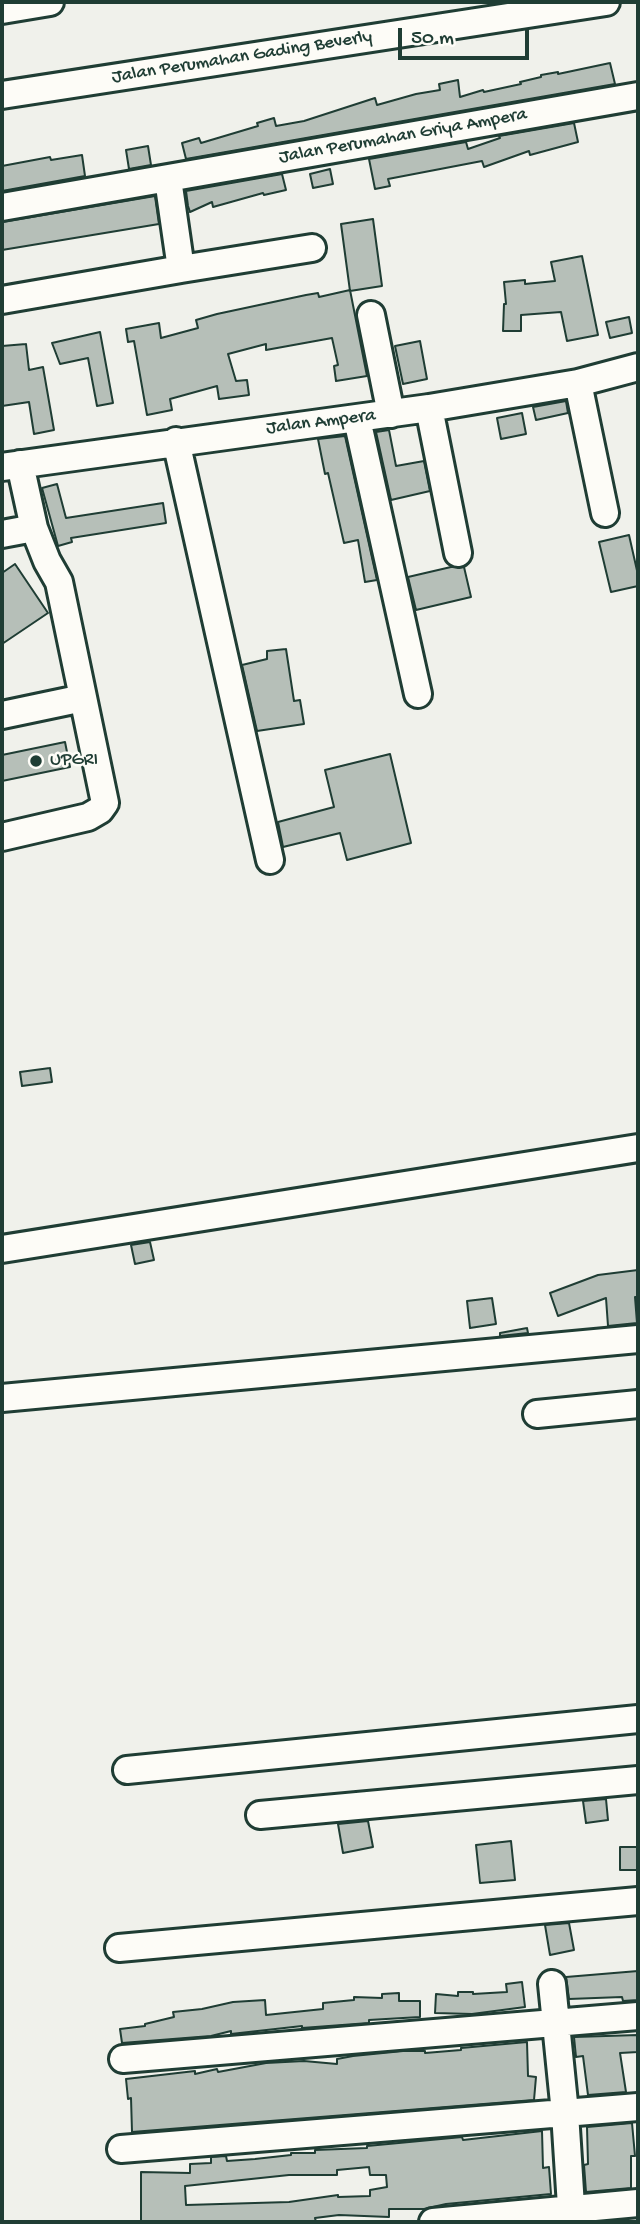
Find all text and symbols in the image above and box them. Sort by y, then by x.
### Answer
scale bar [402,14,533,58]
street label: Jalan Perumahan Gading Beverly [110,26,374,90]
text: 50 m [411,27,454,52]
street label: Jalan Perumahan Griya Ampera [277,104,529,170]
street label: Jalan Ampera [265,405,377,441]
place label: UPGRI [50,750,98,772]
marker: UPGRI [28,753,44,769]

